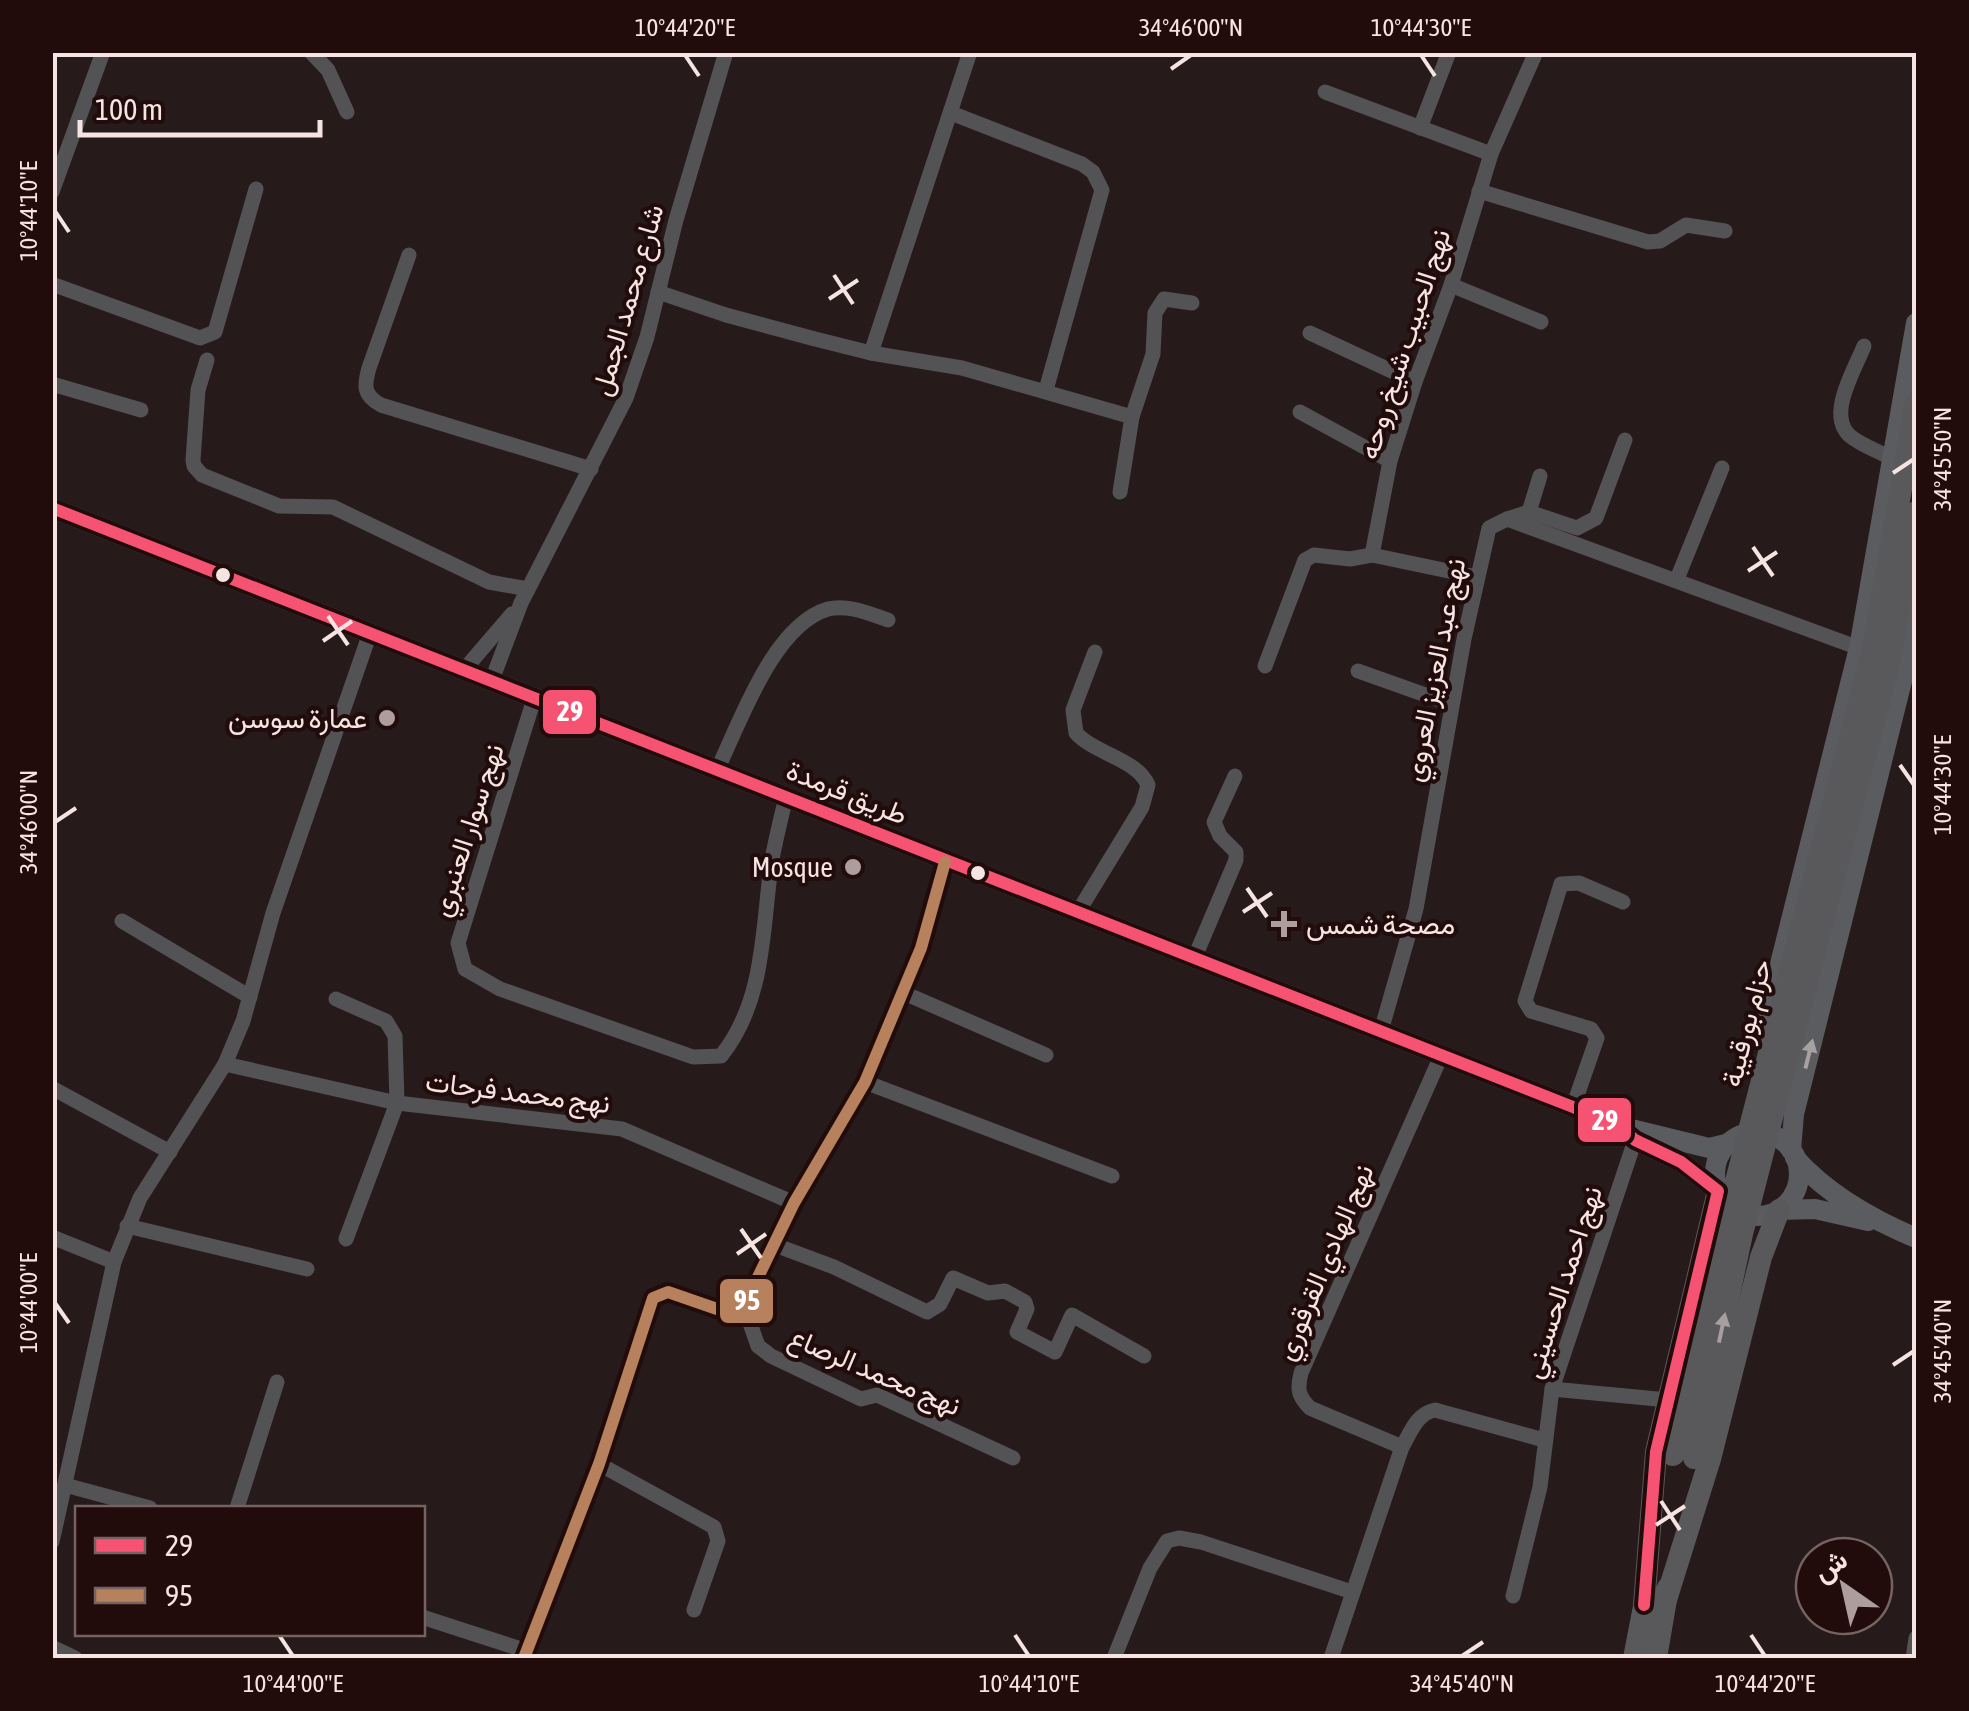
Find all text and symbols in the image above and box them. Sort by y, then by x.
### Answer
text: 10°44'20"E [635,13,735,41]
text: 34°46'00"N [1139,13,1243,41]
text: 10°44'30"E [1371,13,1471,41]
scale bar [80,75,320,137]
text: 100 m [95,92,163,126]
text: 10°44'10"E [14,161,42,261]
street label: شارع محمد الجمل [584,201,672,400]
street label: نهج الحبيب شيخ روحه [1352,225,1460,464]
text: 34°45'50"N [1928,407,1956,511]
street label: نهج عبد العزيز العروي [1397,556,1478,786]
unlabelled marker [213,565,233,585]
line badge: 29 [541,688,598,736]
text: 29 [557,695,583,727]
place label: عمارة سوسن [228,702,367,736]
marker: عمارة سوسن [376,707,398,729]
text: 10°44'30"E [1928,735,1956,835]
street label: نهج سوار العنبري [424,740,517,923]
street label: طريق قرمدة [781,753,912,833]
text: 34°46'00"N [14,770,42,874]
place label: Mosque [752,851,833,883]
marker: Mosque [842,856,864,878]
unlabelled marker [968,863,988,883]
place label: مصحة شمس [1306,908,1455,941]
marker: مصحة شمس [1271,911,1297,937]
street label: حزام بورقيبة [1715,956,1780,1091]
one-way arrow [1801,1038,1817,1069]
street label: نهج محمد فرحات [423,1065,612,1123]
line badge: 29 [1576,1096,1633,1144]
text: 29 [1592,1104,1618,1136]
street label: نهج الهادي القرقوري [1268,1159,1386,1368]
street label: نهج احمد الحسيني [1516,1182,1615,1384]
text: 10°44'00"E [14,1253,42,1353]
line badge: 95 [718,1277,775,1325]
text: 95 [734,1284,760,1316]
text: 34°45'40"N [1928,1299,1956,1403]
one-way arrow [1714,1312,1730,1343]
street label: نهج محمد الرصاع [783,1320,966,1425]
legend [75,1506,425,1636]
text: 29 [165,1528,193,1562]
north arrow [1794,1536,1894,1636]
text: ش [1807,1543,1853,1589]
text: 95 [165,1578,193,1612]
text: 10°44'00"E [243,1669,343,1697]
text: 10°44'10"E [979,1669,1079,1697]
text: 34°45'40"N [1410,1669,1514,1697]
text: 10°44'20"E [1715,1669,1815,1697]

